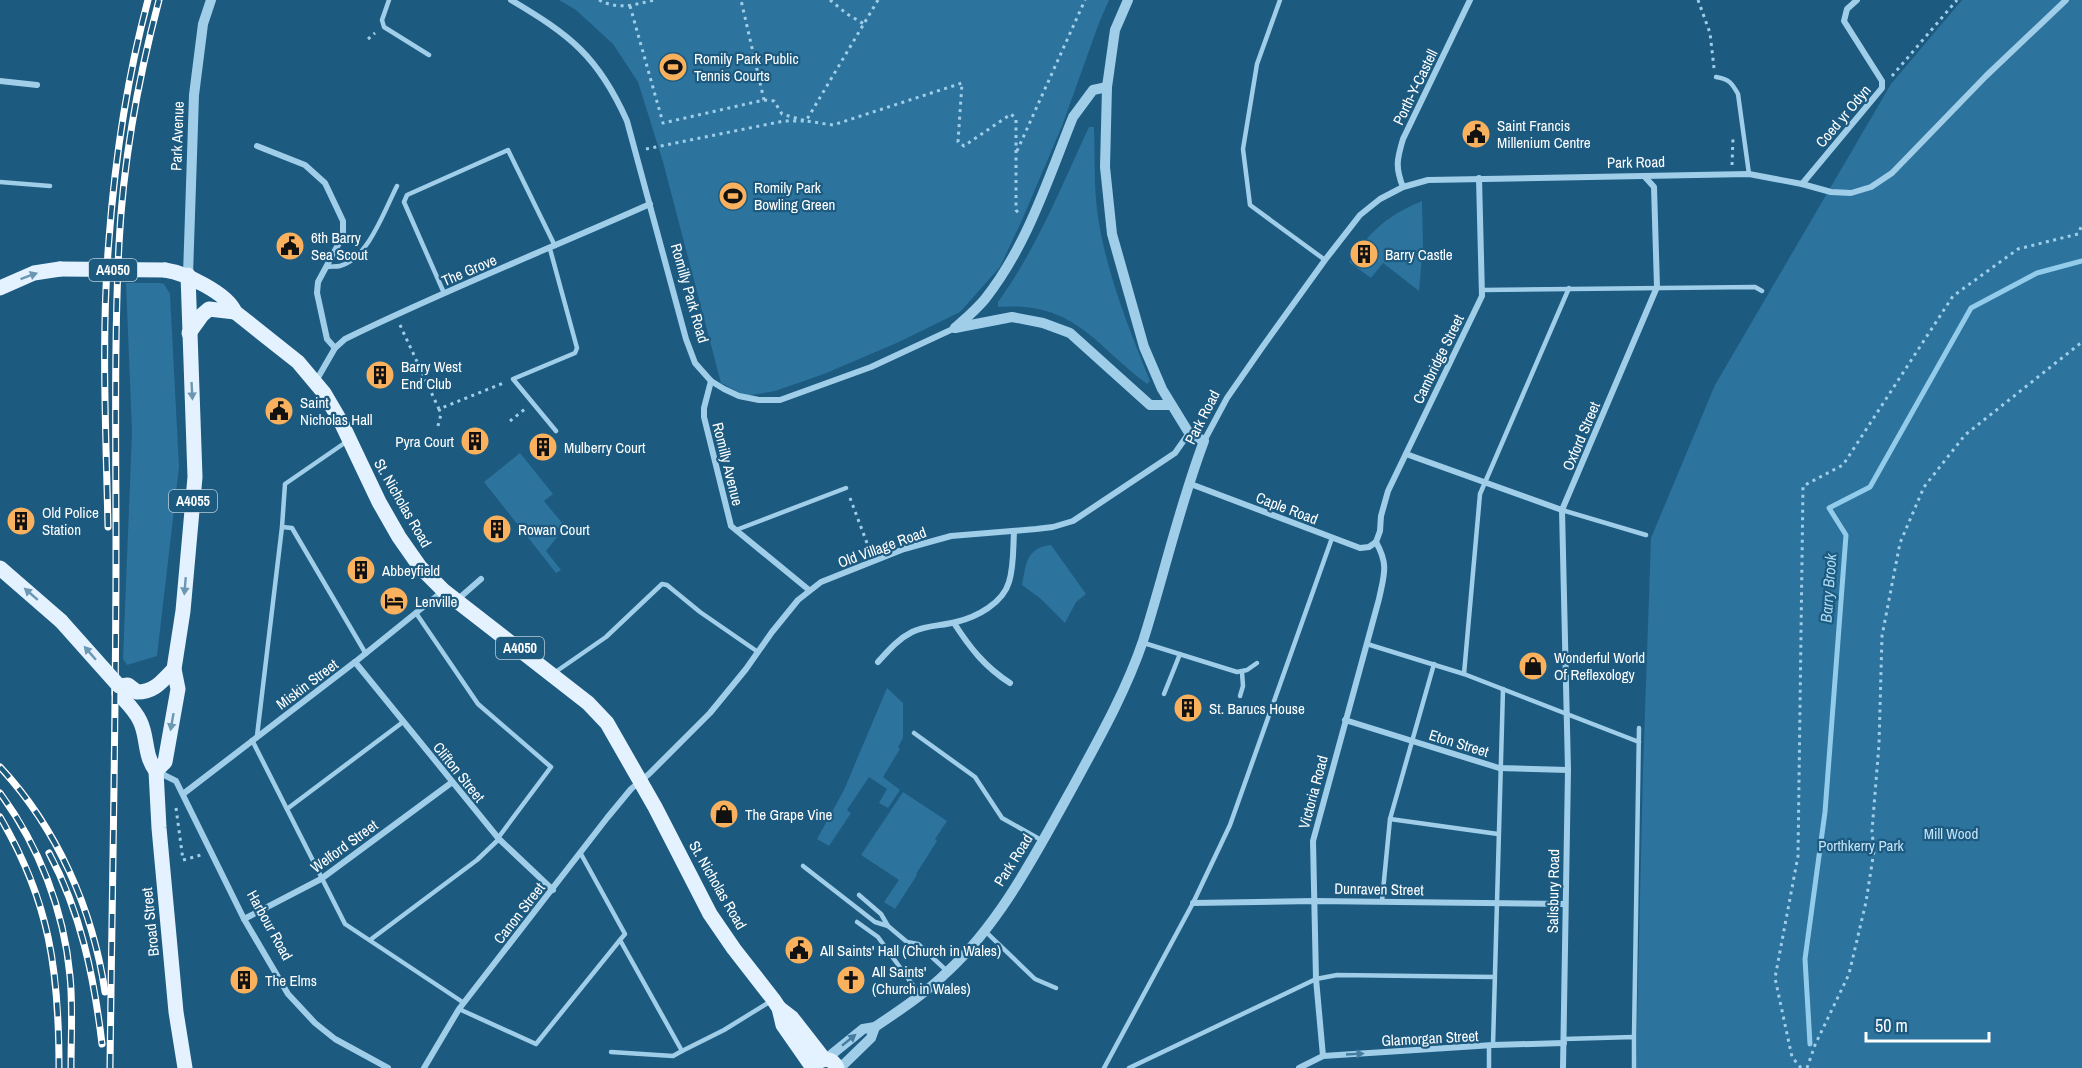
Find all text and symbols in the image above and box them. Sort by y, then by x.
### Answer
street label: Porth-Y-Castell [1388,45,1442,129]
place label: Romily Park Public Tennis Courts [694,48,799,86]
sports icon: Romily Park Public Tennis Courts [657,51,689,83]
street label: Coed yr Odyn [1811,80,1875,152]
street label: Park Avenue [165,101,189,171]
place label: Saint Francis Millenium Centre [1497,115,1591,153]
public building icon: Saint Francis Millenium Centre [1460,118,1492,150]
street label: Park Road [1607,151,1665,173]
place label: Romily Park Bowling Green [754,177,835,215]
sports icon: Romily Park Bowling Green [717,180,749,212]
place label: 6th Barry Sea Scout [311,227,368,265]
public building icon: 6th Barry Sea Scout [274,230,306,262]
building icon: Barry Castle [1348,238,1380,270]
street label: Romilly Park Road [666,241,714,345]
place label: Barry Castle [1385,244,1453,265]
street label: The Grove [438,249,500,291]
road number: A4050 [89,259,137,281]
one-way arrow [20,270,38,280]
street label: Cambridge Street [1407,310,1469,407]
place label: Barry West End Club [401,356,462,394]
building icon: Barry West End Club [364,359,396,391]
one-way arrow [187,382,196,401]
street label: Park Road [1179,386,1225,448]
place label: Saint Nicholas Hall [300,392,372,430]
public building icon: Saint Nicholas Hall [263,395,295,427]
street label: Oxford Street [1557,398,1605,474]
street label: Romilly Avenue [707,420,749,508]
building icon: Pyra Court [459,425,491,457]
place label: Pyra Court [395,431,455,452]
building icon: Mulberry Court [527,431,559,463]
place label: Mulberry Court [564,437,646,458]
street label: St. Nicholas Road [369,455,437,551]
street label: Caple Road [1253,487,1321,529]
road number: A4055 [169,490,217,512]
place label: Old Police Station [42,502,99,540]
building icon: Old Police Station [5,505,37,537]
building icon: Rowan Court [481,513,513,545]
place label: Rowan Court [518,519,590,540]
street label: Old Village Road [835,521,929,573]
water label: Barry Brook [1815,552,1841,623]
building icon: Abbeyfield [345,554,377,586]
place label: Abbeyfield [381,560,440,581]
one-way arrow [180,576,190,595]
hotel icon: Lenville [378,585,410,617]
one-way arrow [24,588,39,601]
place label: Lenville [415,591,458,612]
road number: A4050 [496,637,544,659]
one-way arrow [84,646,97,661]
place label: Wonderful World Of Reflexology [1554,647,1645,685]
shop icon: Wonderful World Of Reflexology [1517,650,1549,682]
street label: Miskin Street [272,653,343,714]
building icon: St. Barucs House [1172,692,1204,724]
place label: St. Barucs House [1209,698,1305,719]
one-way arrow [167,712,176,731]
street label: Eton Street [1427,724,1492,762]
street label: Clifton Street [428,737,490,807]
street label: Victoria Road [1293,753,1333,831]
shop icon: The Grape Vine [708,798,740,830]
place label: The Grape Vine [745,804,832,825]
street label: Welford Street [306,814,382,878]
park label: Mill Wood [1924,823,1978,844]
street label: Park Road [989,830,1037,890]
park label: Porthkerry Park [1818,835,1905,856]
street label: St. Nicholas Road [684,837,752,933]
street label: Salisbury Road [1542,849,1564,933]
street label: Canon Street [488,878,550,948]
street label: Dunraven Street [1334,878,1425,900]
street label: Broad Street [136,886,164,957]
street label: Harbour Road [242,886,298,964]
public building icon: All Saints' Hall (Church in Wales) [783,934,815,966]
place label: All Saints' Hall (Church in Wales) [819,940,1001,961]
place label: All Saints' (Church in Wales) [871,961,971,999]
building icon: The Elms [228,964,260,996]
church icon: All Saints' (Church in Wales) [835,964,867,996]
place label: The Elms [265,970,317,991]
scale bar [1866,1005,1989,1043]
text: 50 m [1875,1013,1908,1038]
street label: Glamorgan Street [1381,1025,1480,1051]
one-way arrow [842,1035,857,1047]
one-way arrow [1345,1050,1364,1059]

